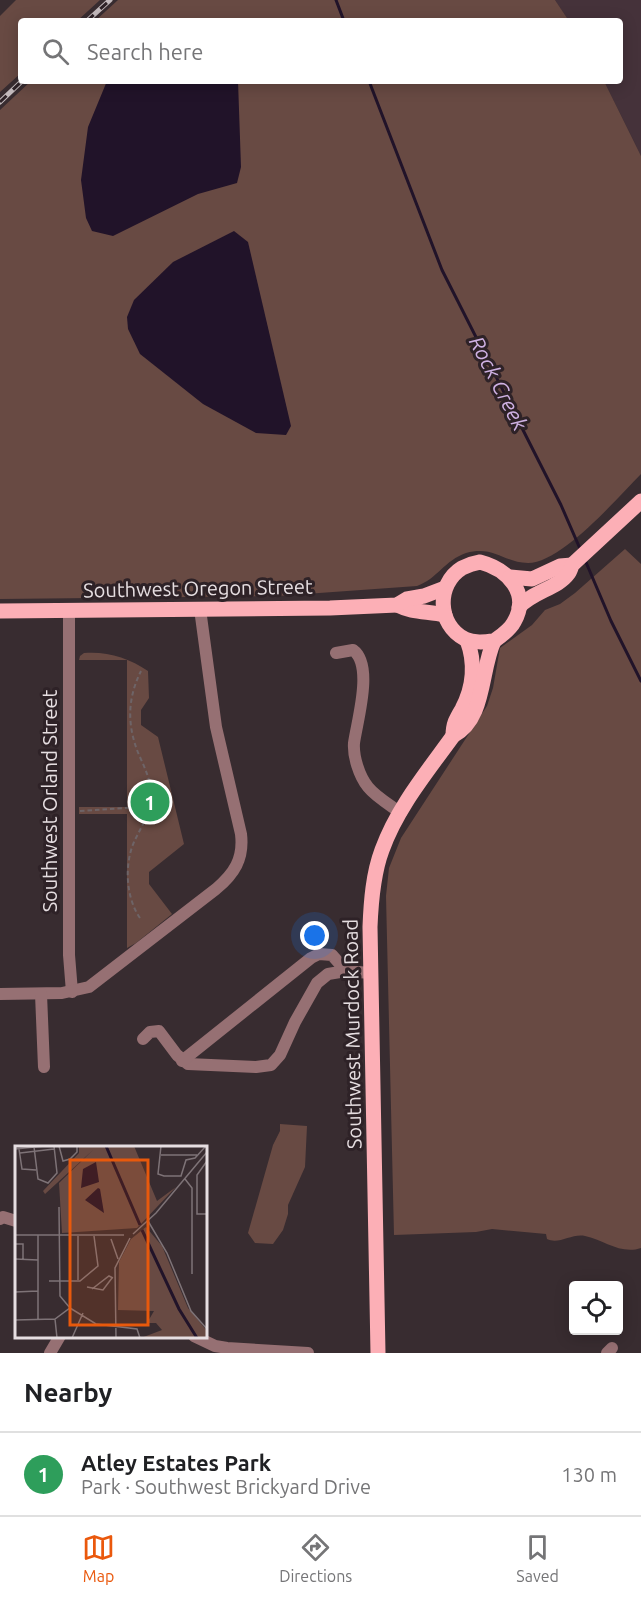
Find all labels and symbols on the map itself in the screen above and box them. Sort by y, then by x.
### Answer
water label: Rock Creek [465,332,533,434]
street label: Southwest Oregon Street [83,574,313,602]
street label: Southwest Orland Street [38,690,61,912]
pin: 1 [130,780,170,824]
street label: Southwest Murdock Road [338,919,366,1149]
your location [300,921,329,950]
inset map [15,1146,207,1338]

